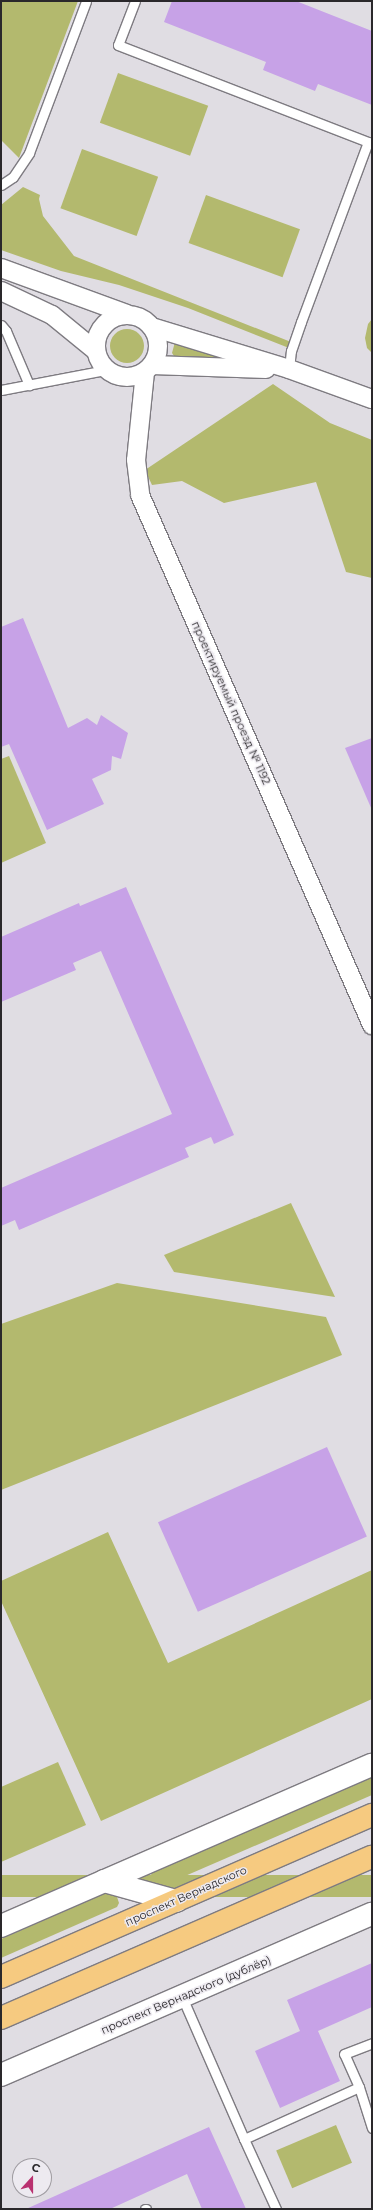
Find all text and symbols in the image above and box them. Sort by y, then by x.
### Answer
street label: проектируемый проезд № 1192 [189,619,273,787]
street label: проспект Вернадского [123,1863,249,1929]
street label: проспект Вернадского (дублёр) [99,1953,273,2037]
north arrow [12,2158,52,2198]
text: С [30,2160,42,2176]

